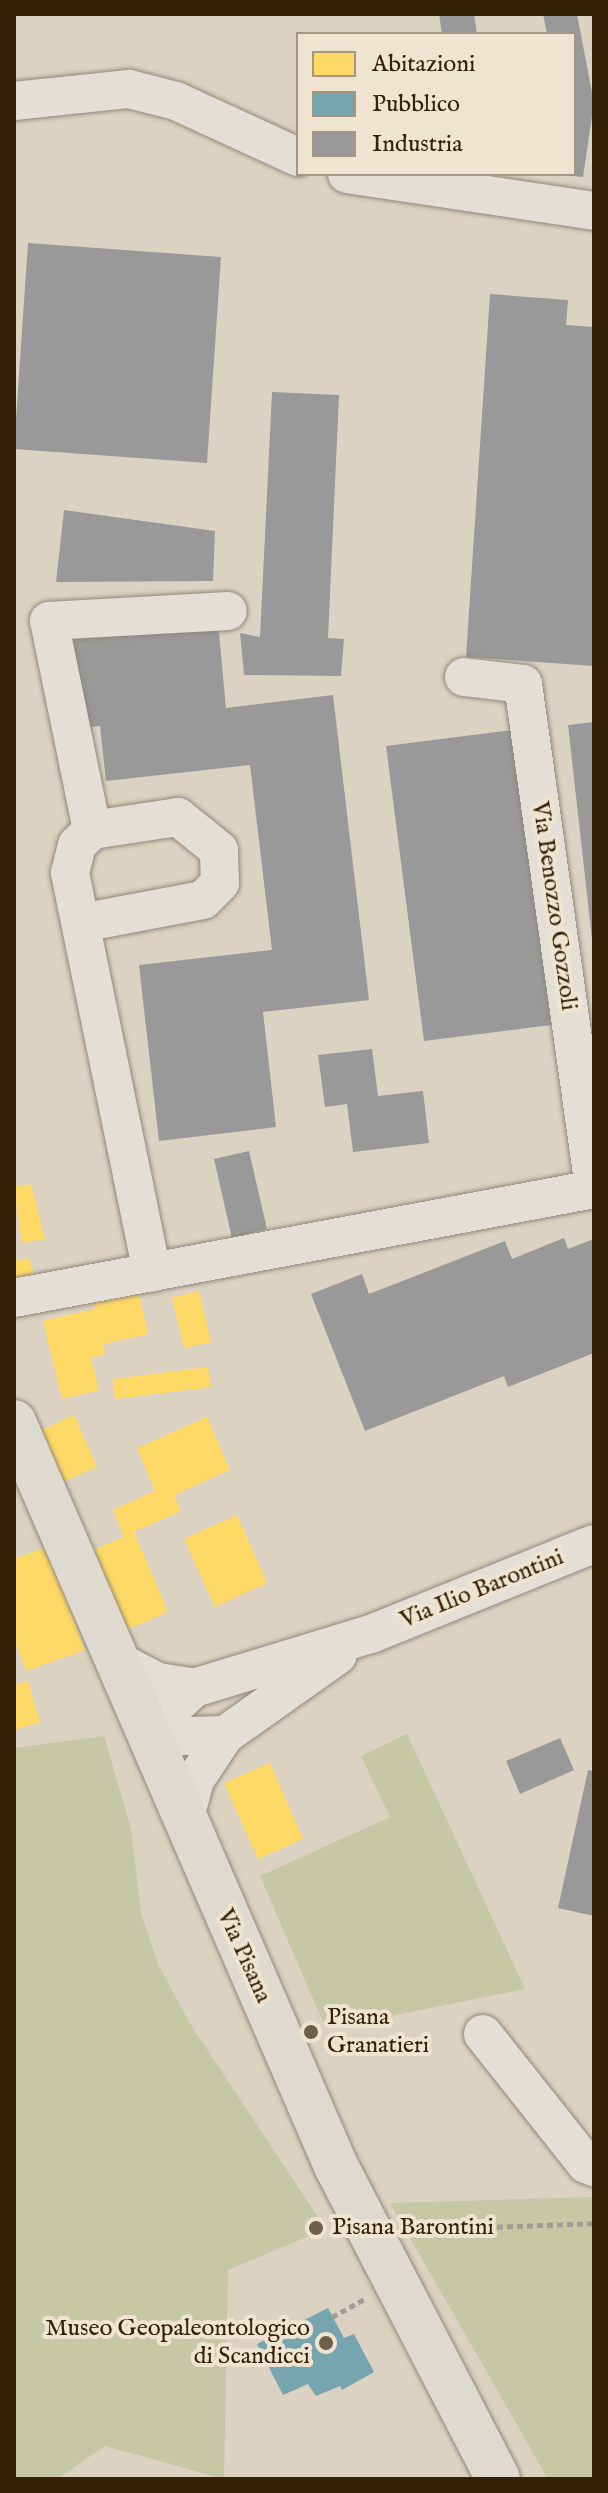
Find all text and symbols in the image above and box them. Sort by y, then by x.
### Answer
legend [296,32,576,176]
text: Abitazioni [372,49,475,80]
text: Pubblico [372,89,460,120]
text: Industria [372,129,463,160]
street label: Via Benozzo Gozzoli [525,800,583,1012]
street label: Via Ilio Barontini [396,1543,568,1635]
street label: Via Pisana [211,1904,277,2008]
place label: Pisana Granatieri [327,2004,429,2060]
marker: Pisana Granatieri [302,2023,320,2041]
place label: Pisana Barontini [332,2214,494,2242]
marker: Pisana Barontini [307,2219,325,2237]
place label: Museo Geopaleontologico di Scandicci [45,2315,310,2371]
marker: Museo Geopaleontologico di Scandicci [317,2334,335,2352]

